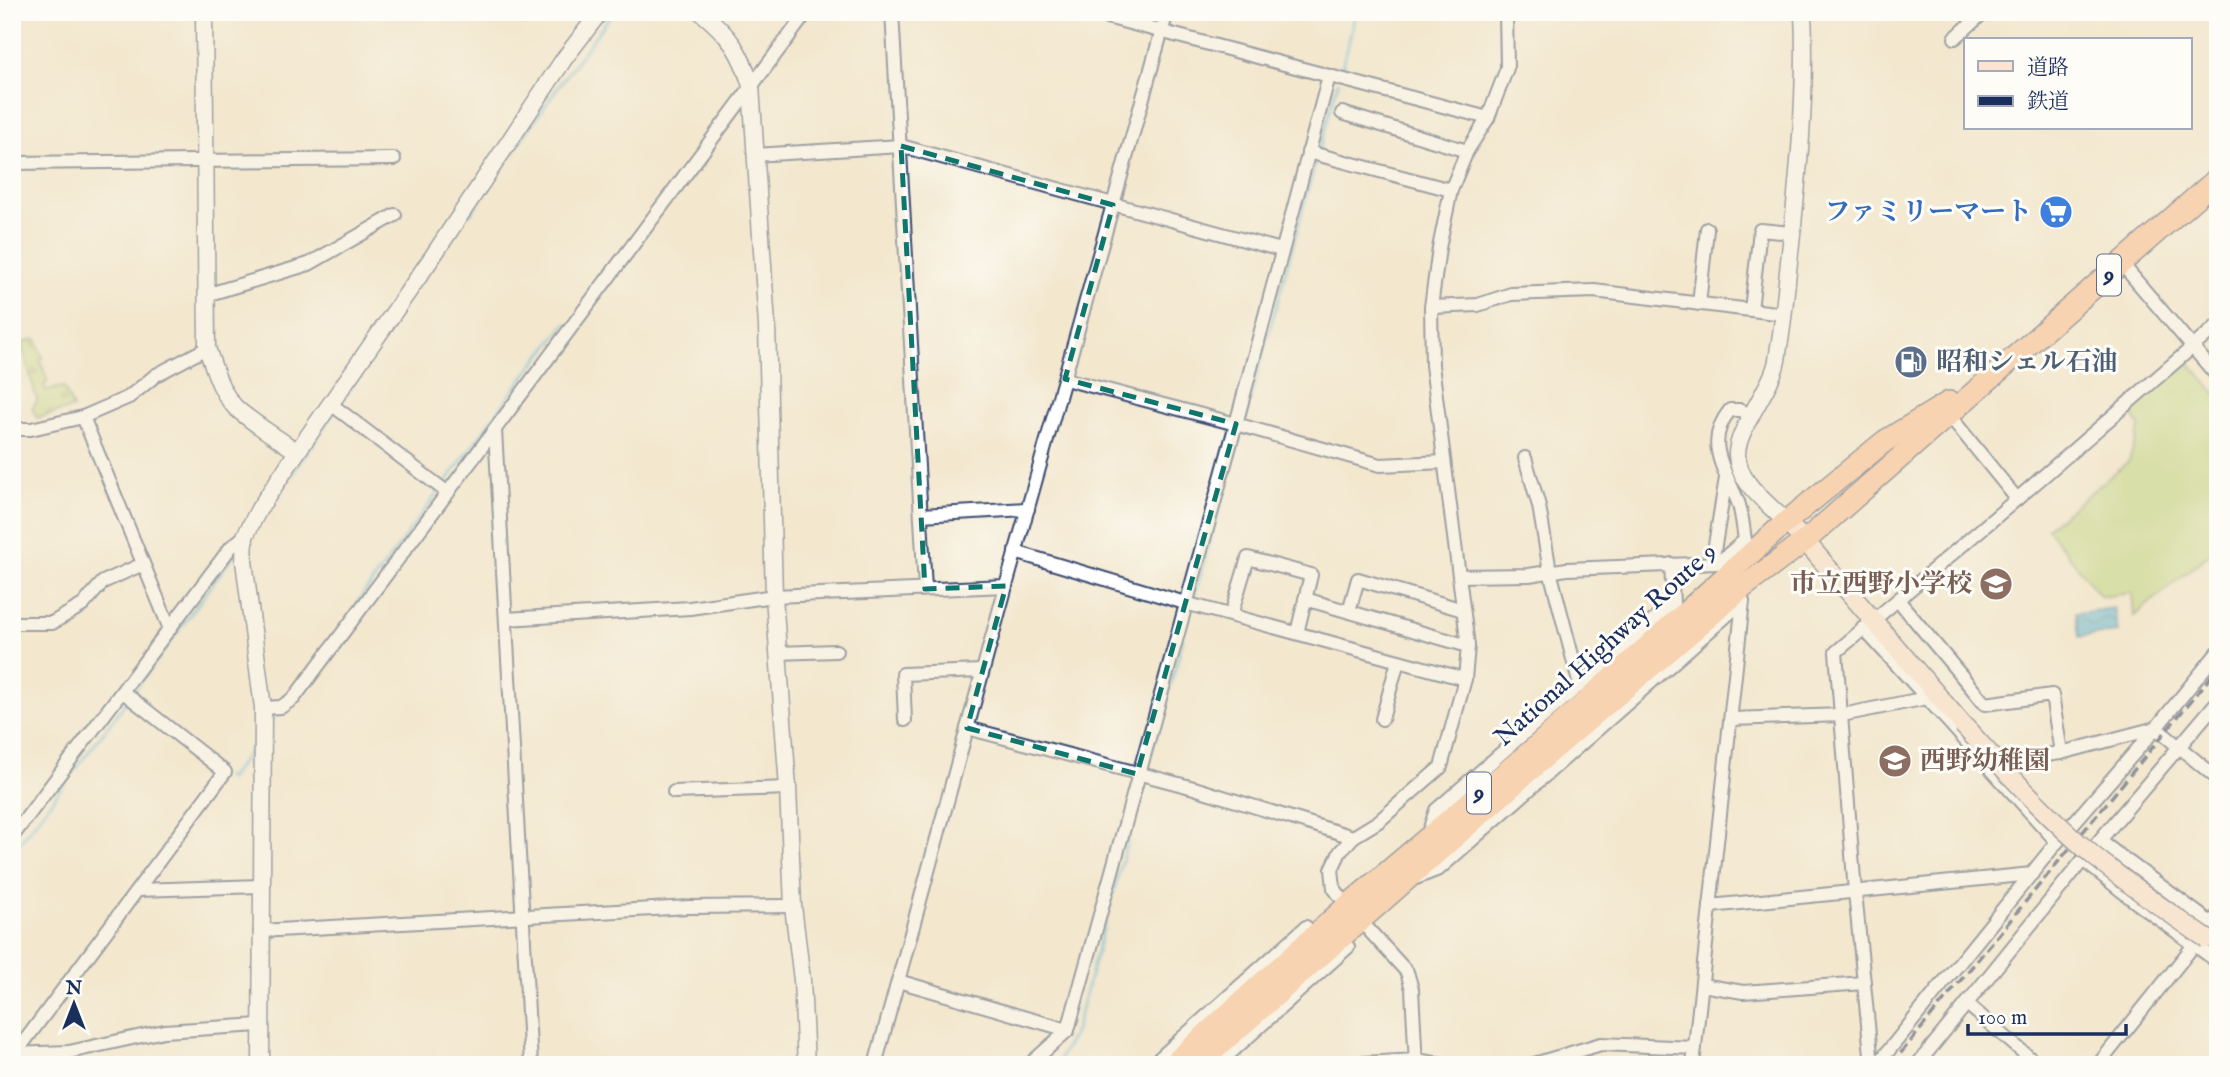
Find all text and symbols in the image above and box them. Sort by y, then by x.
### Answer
legend [1964,38,2192,130]
text: 道路 [2027,55,2069,82]
text: 鉄道 [2027,89,2069,116]
supermarket icon: ファミリーマート [2037,193,2075,231]
place label: ファミリーマート [1825,196,2032,229]
road number: 9 [2097,254,2121,296]
fuel station icon: 昭和シェル石油 [1892,343,1930,381]
place label: 昭和シェル石油 [1936,346,2117,379]
street label: National Highway Route 9 [1488,536,1724,754]
school or university icon: 市立西野小学校 [1977,565,2015,603]
place label: 市立西野小学校 [1790,568,1972,601]
school or university icon: 西野幼稚園 [1876,742,1914,780]
place label: 西野幼稚園 [1920,745,2050,778]
road number: 9 [1467,772,1491,814]
north arrow [38,968,108,1038]
text: N [65,977,83,1001]
scale bar [1968,993,2125,1037]
text: 100 m [1978,1005,2027,1032]

